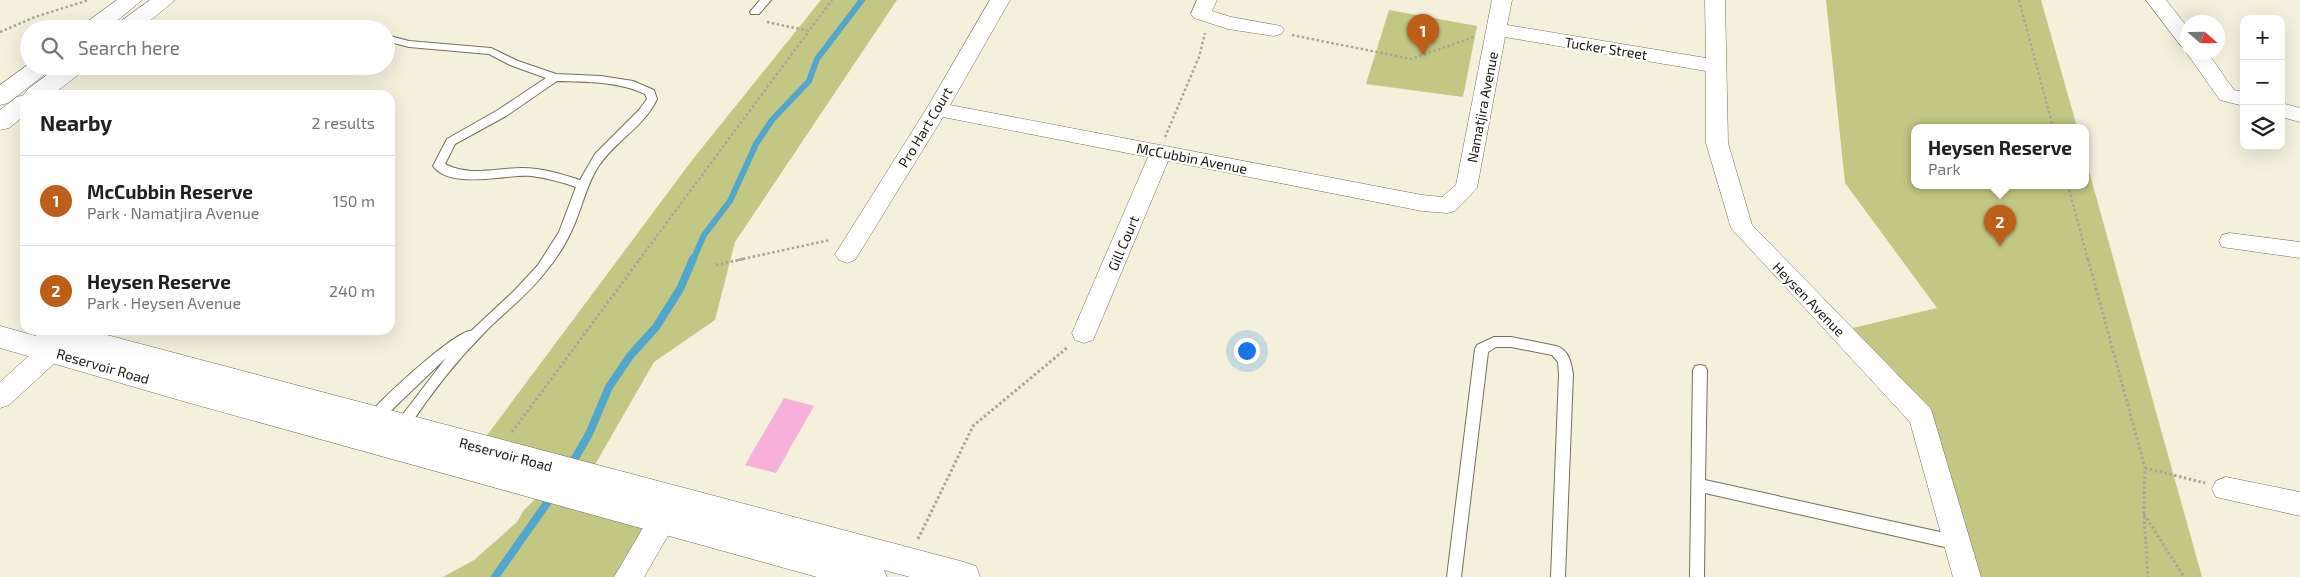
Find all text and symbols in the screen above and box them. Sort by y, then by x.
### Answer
pin: 1 [1407,14,1439,55]
north arrow [2180,15,2225,60]
map controls [2240,15,2285,150]
button: + [2240,15,2285,60]
search box [20,20,395,75]
street label: Tucker Street [1563,33,1649,63]
icon: search [38,34,66,62]
text: Search here [78,36,180,59]
street label: Namatjira Avenue [1463,50,1501,164]
button: − [2240,60,2285,105]
street label: Pro Hart Court [894,84,956,170]
button: layers [2240,105,2285,150]
text: Nearby [40,110,112,135]
text: 2 results [312,113,375,132]
popup [1911,124,2089,189]
text: Heysen Reserve [1928,136,2072,159]
street label: McCubbin Avenue [1135,139,1249,177]
text: Park [1928,159,1961,178]
text: McCubbin Reserve [87,180,253,203]
text: 1 [53,191,59,210]
text: 150 m [333,191,375,210]
text: Park · Namatjira Avenue [87,203,259,222]
pin: 2 [1984,205,2016,246]
street label: Gill Court [1104,213,1142,273]
street label: Heysen Avenue [1769,258,1849,340]
text: Heysen Reserve [87,270,231,293]
text: 2 [51,281,61,300]
text: 240 m [329,281,375,300]
text: Park · Heysen Avenue [87,293,241,312]
your location [1234,338,1260,364]
street label: Reservoir Road [55,345,151,387]
street label: Reservoir Road [458,433,554,475]

